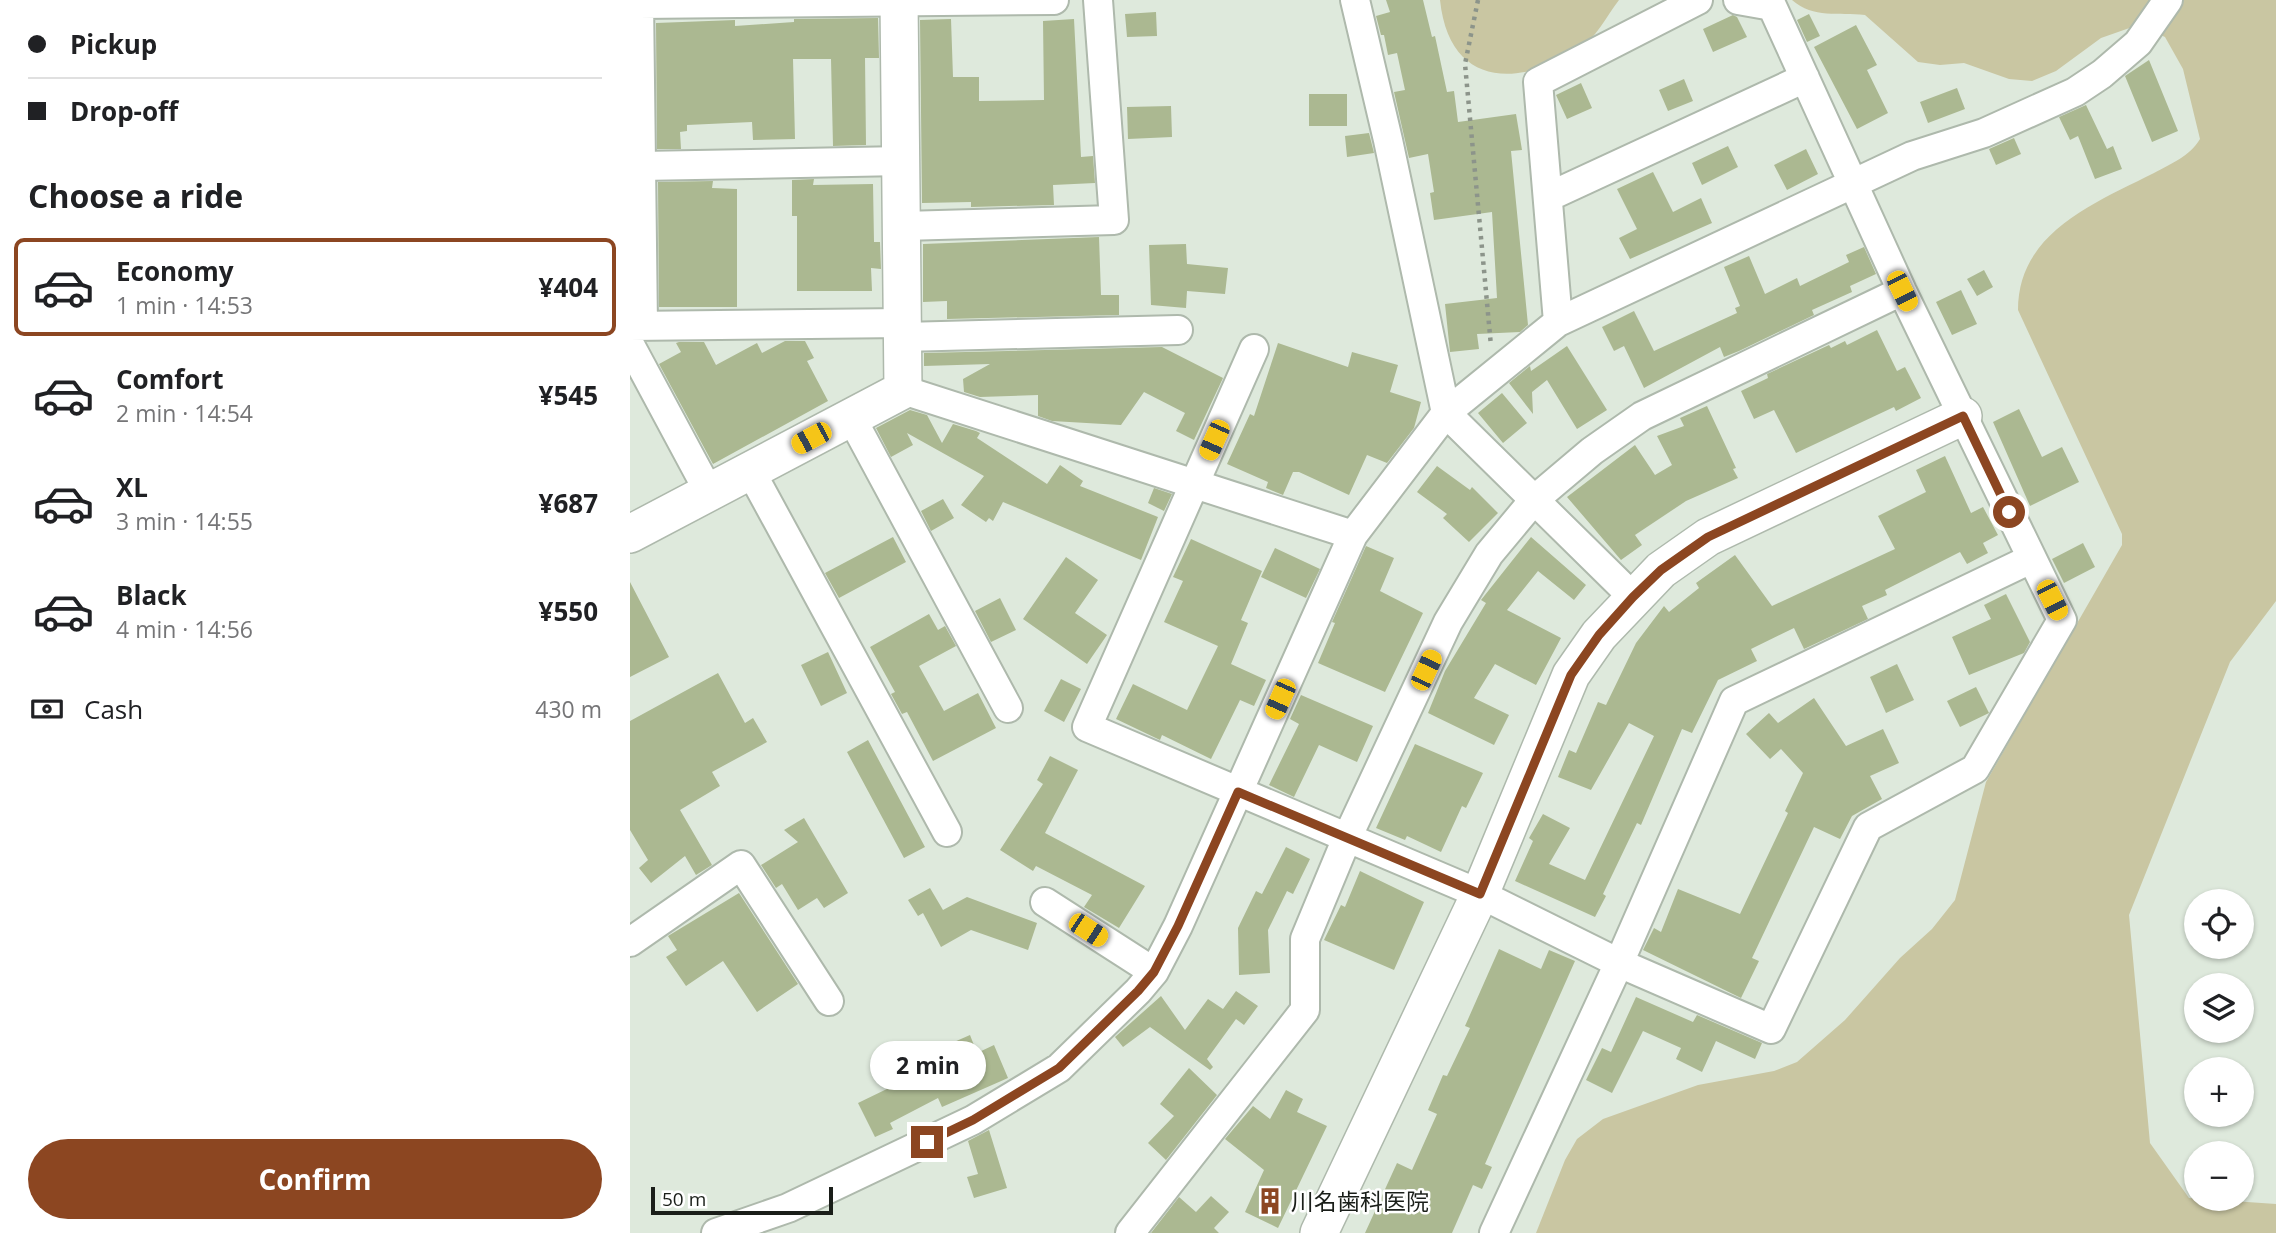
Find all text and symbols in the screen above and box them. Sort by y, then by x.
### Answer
text: Pickup [70,26,157,62]
text: Drop-off [70,93,178,129]
text: Choose a ride [28,174,243,217]
text: Economy [116,253,234,289]
icon: car [32,256,95,319]
car [1884,268,1921,314]
text: ¥404 [539,269,598,305]
text: 1 min · 14:53 [116,289,253,321]
text: Comfort [116,361,223,397]
icon: car [32,364,95,427]
text: ¥545 [539,377,598,413]
text: 2 min · 14:54 [116,397,253,429]
car [1196,417,1233,463]
car [788,419,835,457]
text: XL [116,469,148,505]
icon: car [32,472,95,535]
text: ¥687 [539,485,598,521]
route start [1993,496,2025,528]
text: 3 min · 14:55 [116,505,253,537]
text: Black [116,577,187,613]
car [2034,577,2071,623]
icon: car [32,580,95,643]
text: ¥550 [539,593,598,629]
text: 4 min · 14:56 [116,613,253,645]
car [1408,647,1445,693]
car [1262,676,1299,722]
icon: cash [28,690,66,728]
text: Cash [84,691,143,727]
text: 430 m [535,693,602,725]
map controls [2184,889,2254,1211]
button: locate [2184,889,2254,959]
car [1065,910,1112,950]
button: layers [2184,973,2254,1043]
callout: 2 min [869,1040,985,1090]
text: 2 min [896,1049,960,1081]
button: + [2184,1057,2254,1127]
route end [911,1126,943,1158]
button: Confirm [28,1139,602,1219]
button: − [2184,1141,2254,1211]
scale bar [651,1184,833,1216]
place label: 川名歯科医院 [1291,1185,1429,1217]
text: 50 m [662,1186,706,1212]
building icon: 川名歯科医院 [1255,1186,1285,1216]

